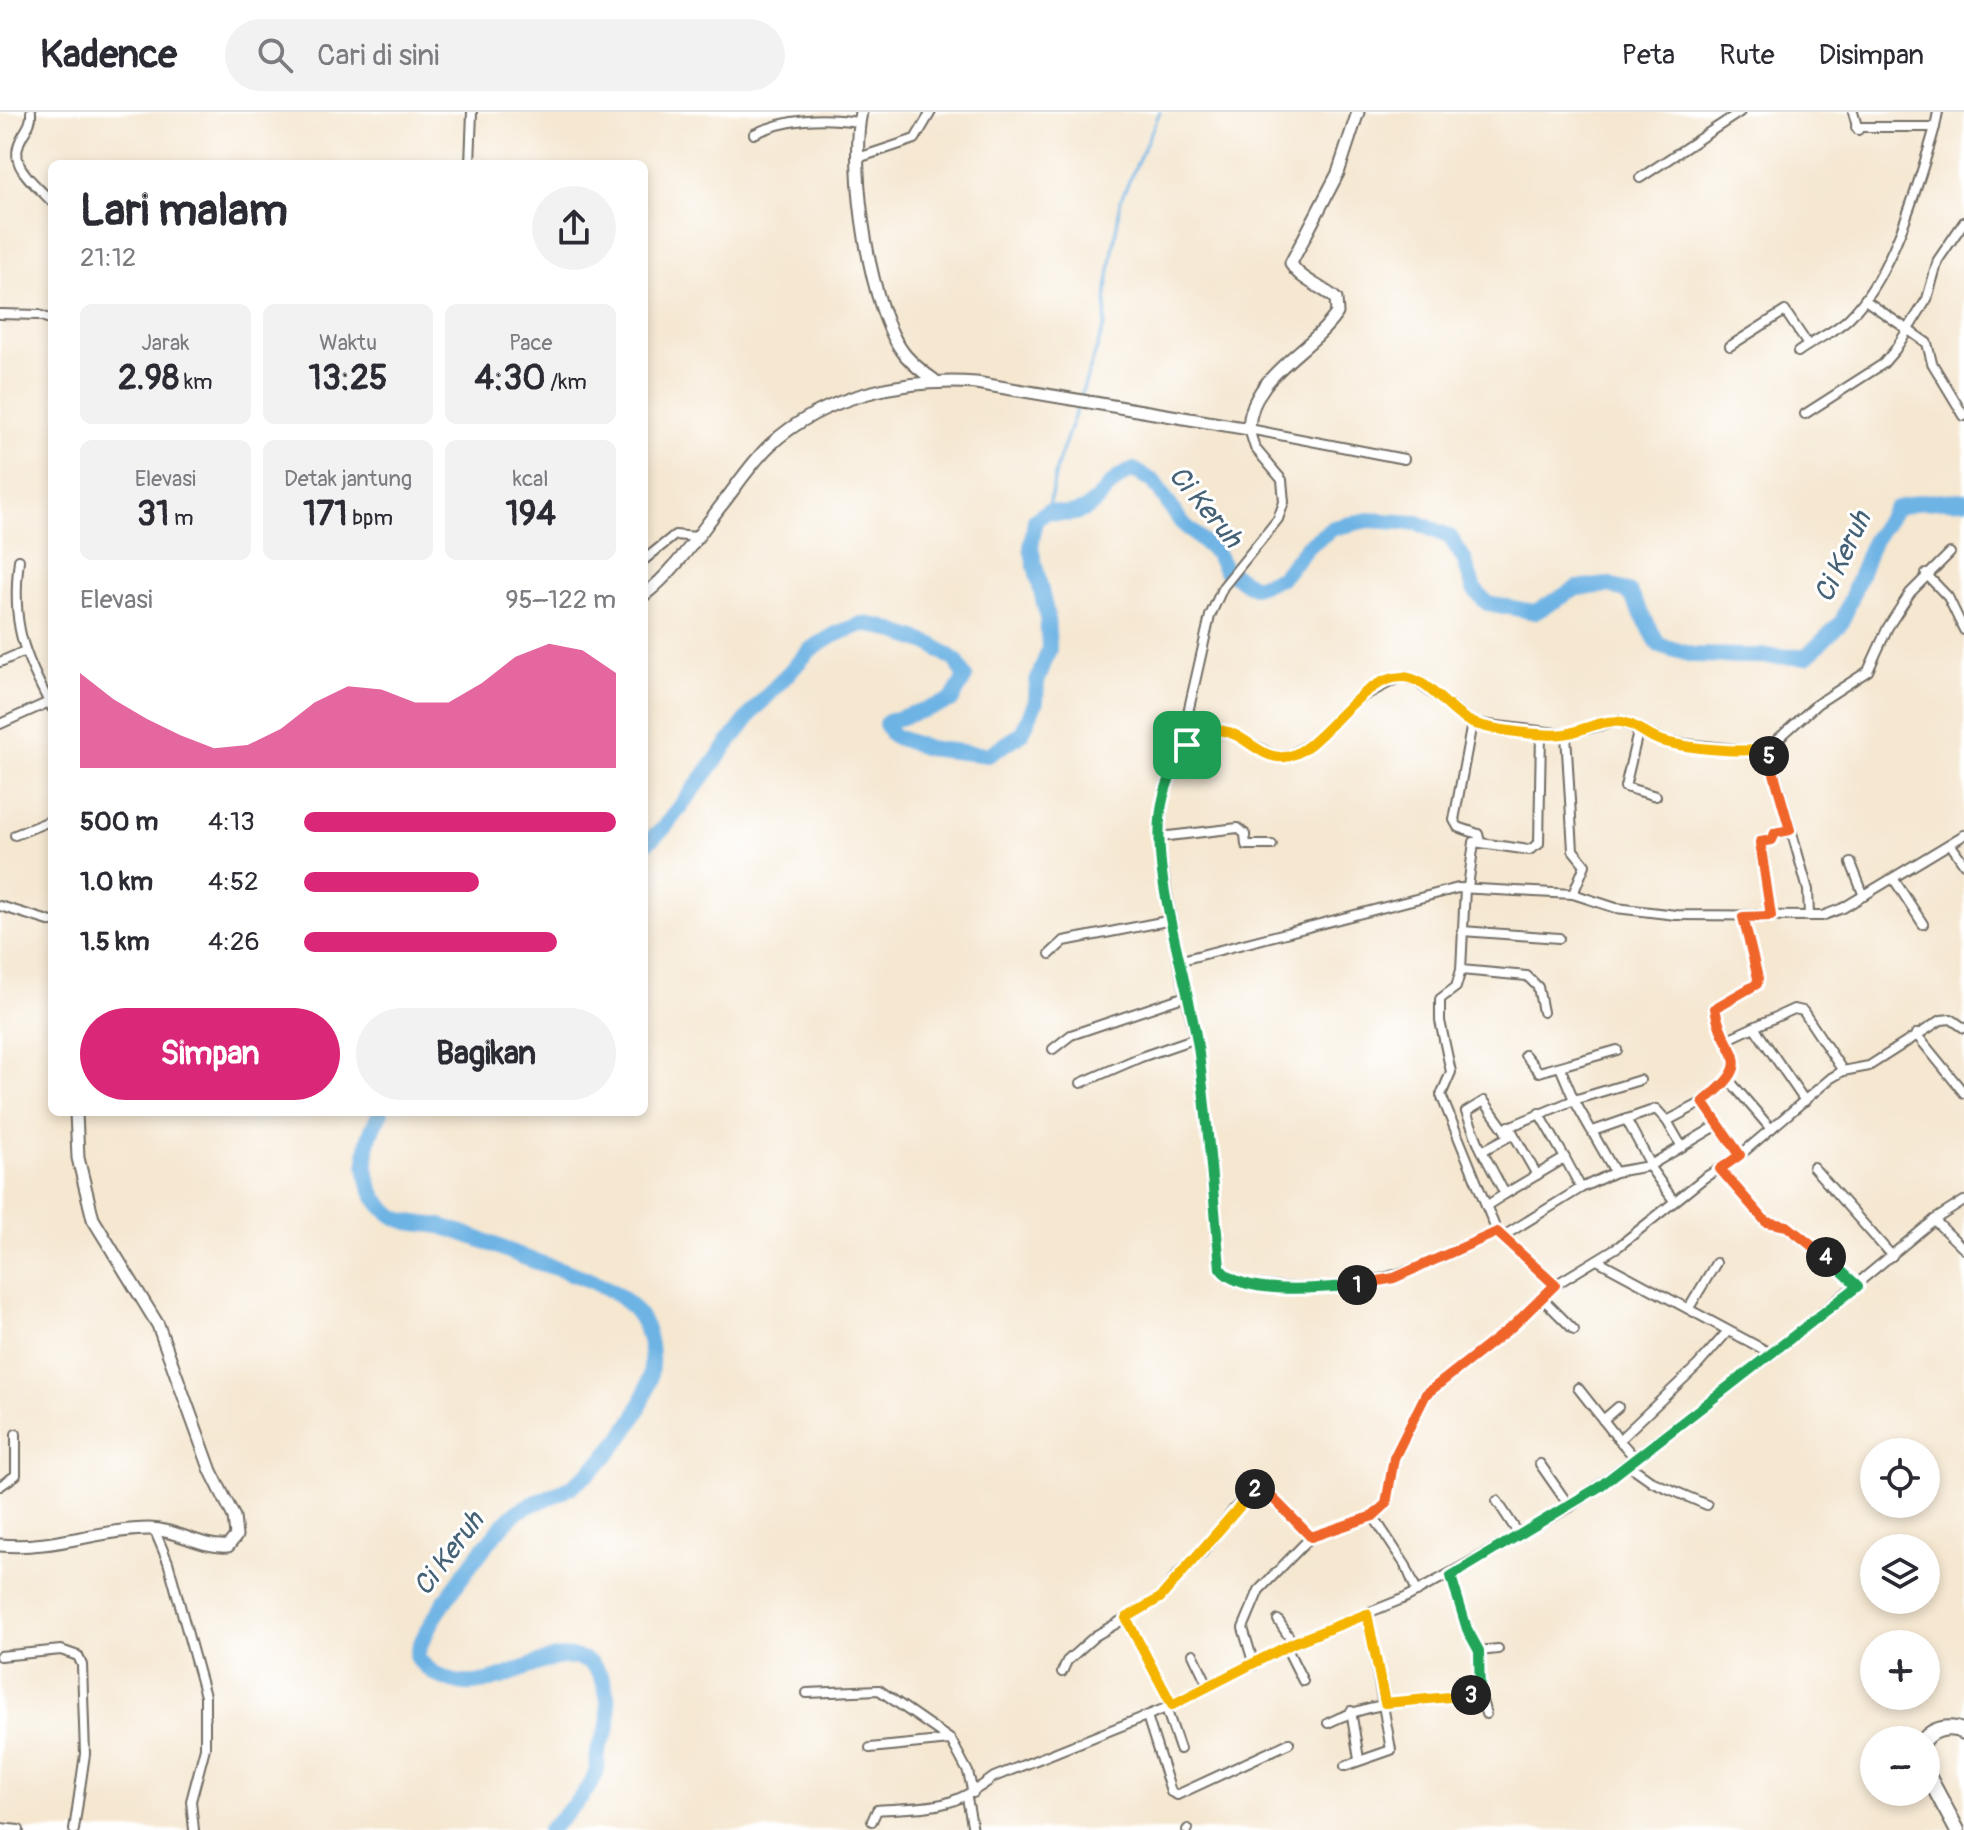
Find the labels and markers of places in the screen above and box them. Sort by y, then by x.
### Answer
pin [1153,711,1221,779]
pin: 5 [1749,736,1789,776]
pin: 4 [1806,1237,1846,1277]
pin: 1 [1337,1265,1377,1305]
pin: 2 [1235,1469,1275,1509]
pin: 3 [1451,1675,1491,1715]

